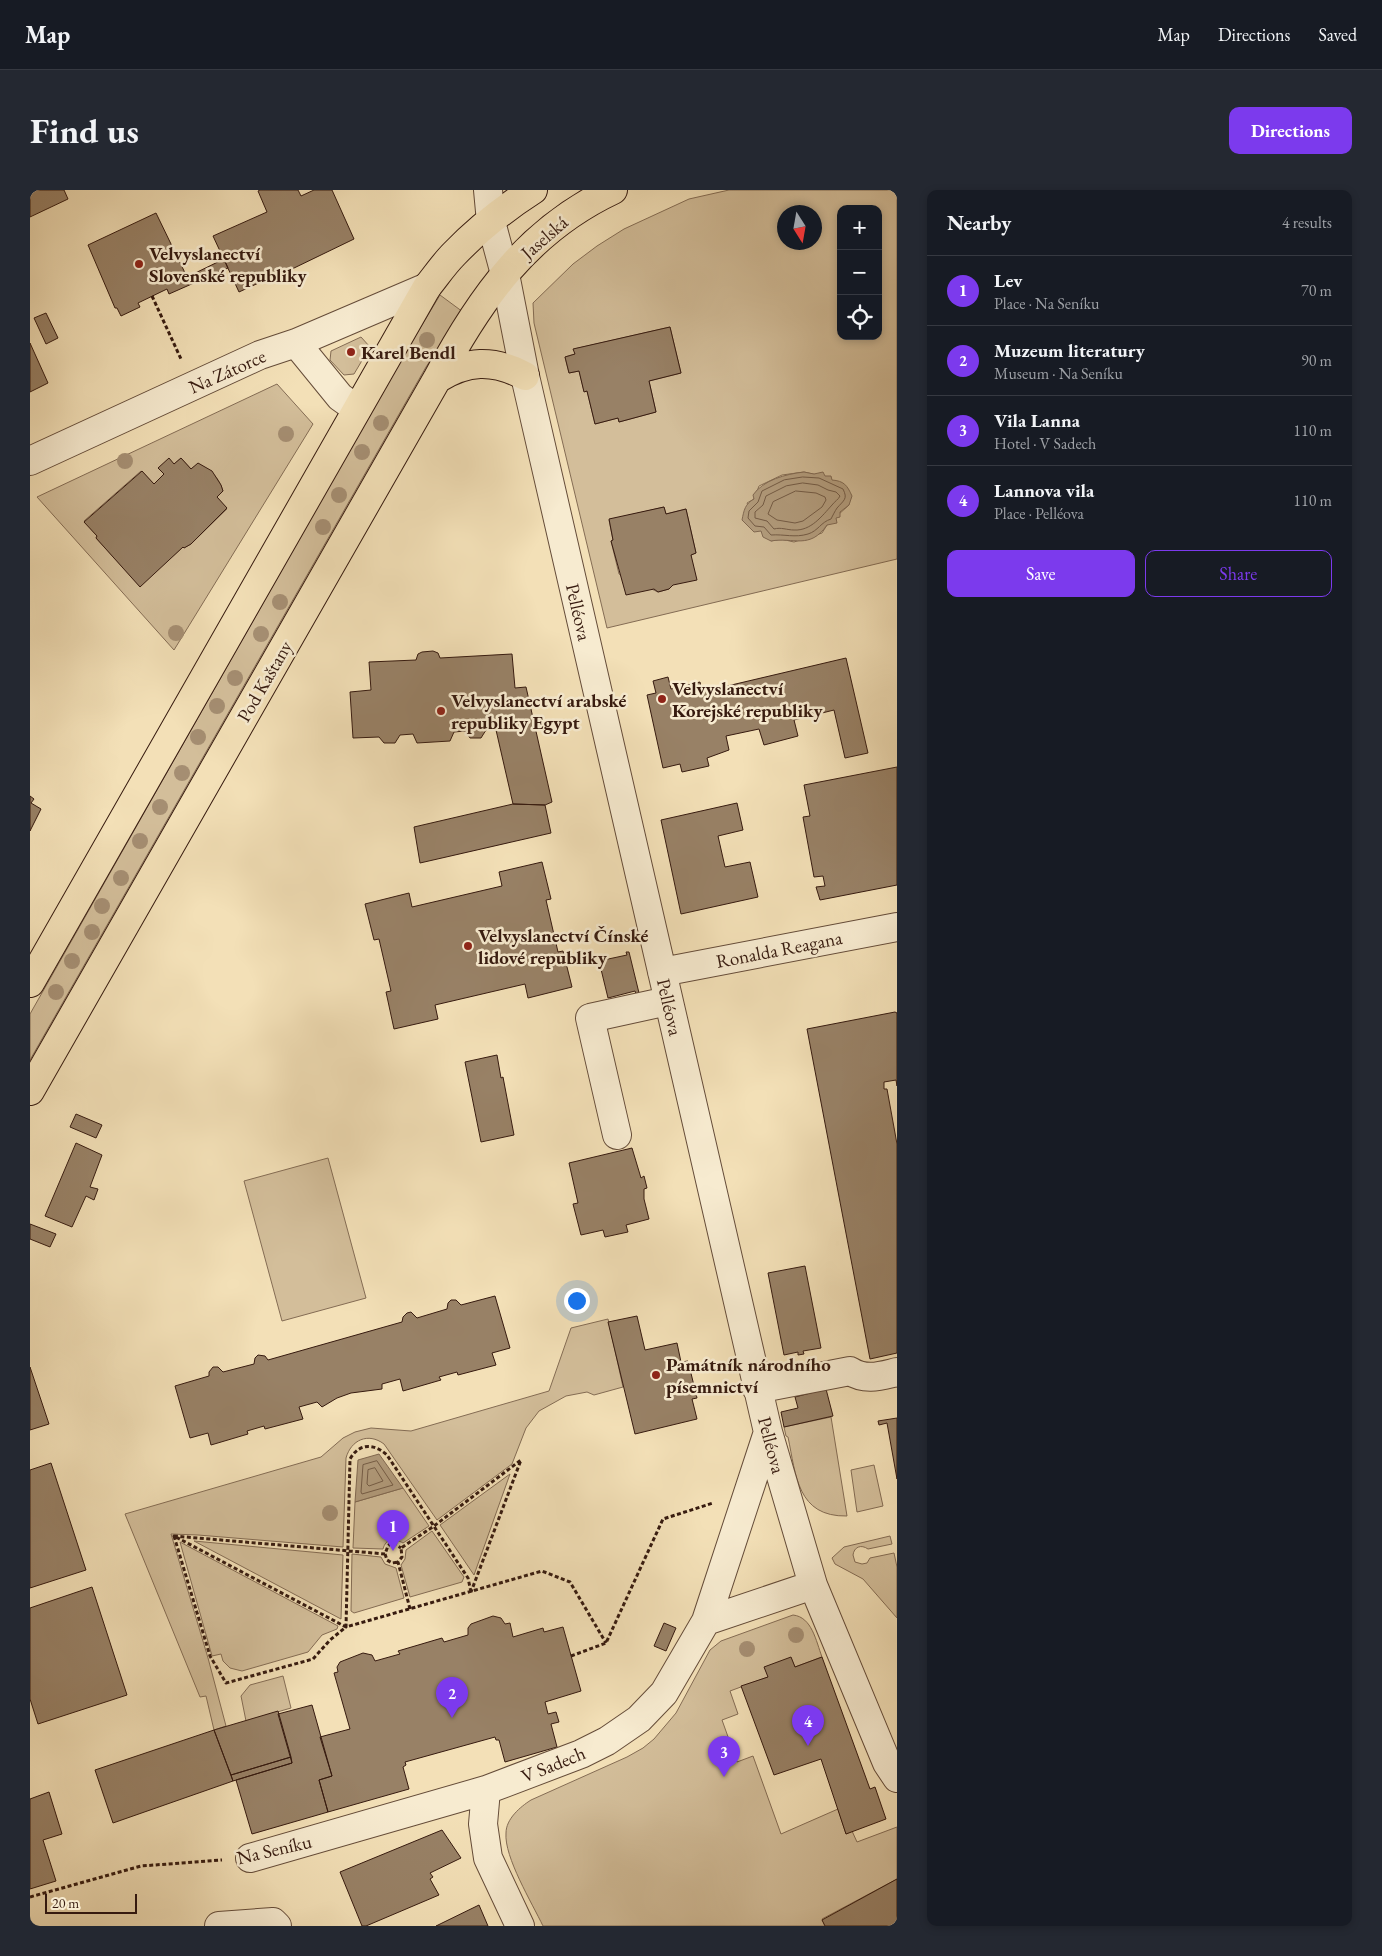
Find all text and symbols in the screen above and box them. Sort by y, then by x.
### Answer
text: Map [25,19,70,50]
text: Map [1158,23,1190,46]
text: Directions [1218,23,1290,46]
text: Saved [1318,23,1357,46]
button: Directions [1229,107,1352,154]
text: Find us [30,108,139,153]
north arrow [777,205,822,250]
map controls [837,205,882,340]
button: + [837,205,882,250]
text: Nearby [947,209,1011,236]
street label: Jaselská [514,210,574,266]
text: 4 results [1282,212,1332,233]
place label: Velvyslanectví Slovenské republiky [149,241,307,288]
button: − [837,250,882,295]
marker: Velvyslanectví Slovenské republiky [133,258,145,270]
text: Lev [994,268,1022,293]
text: 1 [959,280,967,301]
text: 70 m [1301,280,1332,301]
text: Place · Na Seníku [994,293,1099,314]
button: locate [837,295,882,340]
text: Muzeum literatury [994,338,1145,363]
place label: Karel Bendl [361,340,456,365]
street label: Na Zátorce [185,343,270,400]
marker: Karel Bendl [345,346,357,358]
text: 2 [959,350,967,371]
text: 90 m [1301,350,1332,371]
text: Museum · Na Seníku [994,363,1123,384]
text: Vila Lanna [994,408,1080,433]
text: 3 [959,420,967,441]
text: 110 m [1293,420,1332,441]
text: Hotel · V Sadech [994,433,1096,454]
text: Lannova vila [994,478,1094,503]
text: 4 [959,490,967,511]
text: 110 m [1293,490,1332,511]
text: Place · Pelléova [994,503,1084,524]
button: Save [947,550,1135,597]
button: Share [1145,550,1332,597]
street label: Pelléova [560,581,597,644]
street label: Pod Kaštany [231,635,298,727]
place label: Velvyslanectví Korejské republiky [672,676,823,723]
place label: Velvyslanectví arabské republiky Egypt [451,688,626,735]
marker: Velvyslanectví Korejské republiky [656,693,668,705]
marker: Velvyslanectví arabské republiky Egypt [435,705,447,717]
place label: Velvyslanectví Čínské lidové republiky [478,923,648,970]
street label: Ronalda Reagana [714,925,845,974]
marker: Velvyslanectví Čínské lidové republiky [462,940,474,952]
street label: Pelléova [651,976,688,1039]
your location [564,1288,590,1314]
place label: Památník národního písemnictví [666,1352,831,1399]
marker: Památník národního písemnictví [650,1369,662,1381]
street label: Pelléova [752,1414,791,1477]
pin: 1 [377,1510,409,1551]
pin: 2 [436,1677,468,1718]
pin: 4 [792,1705,824,1746]
pin: 3 [708,1736,740,1777]
street label: V Sadech [517,1740,589,1789]
street label: Na Seníku [234,1829,314,1870]
scale bar [45,1891,138,1914]
text: 20 m [52,1894,79,1912]

